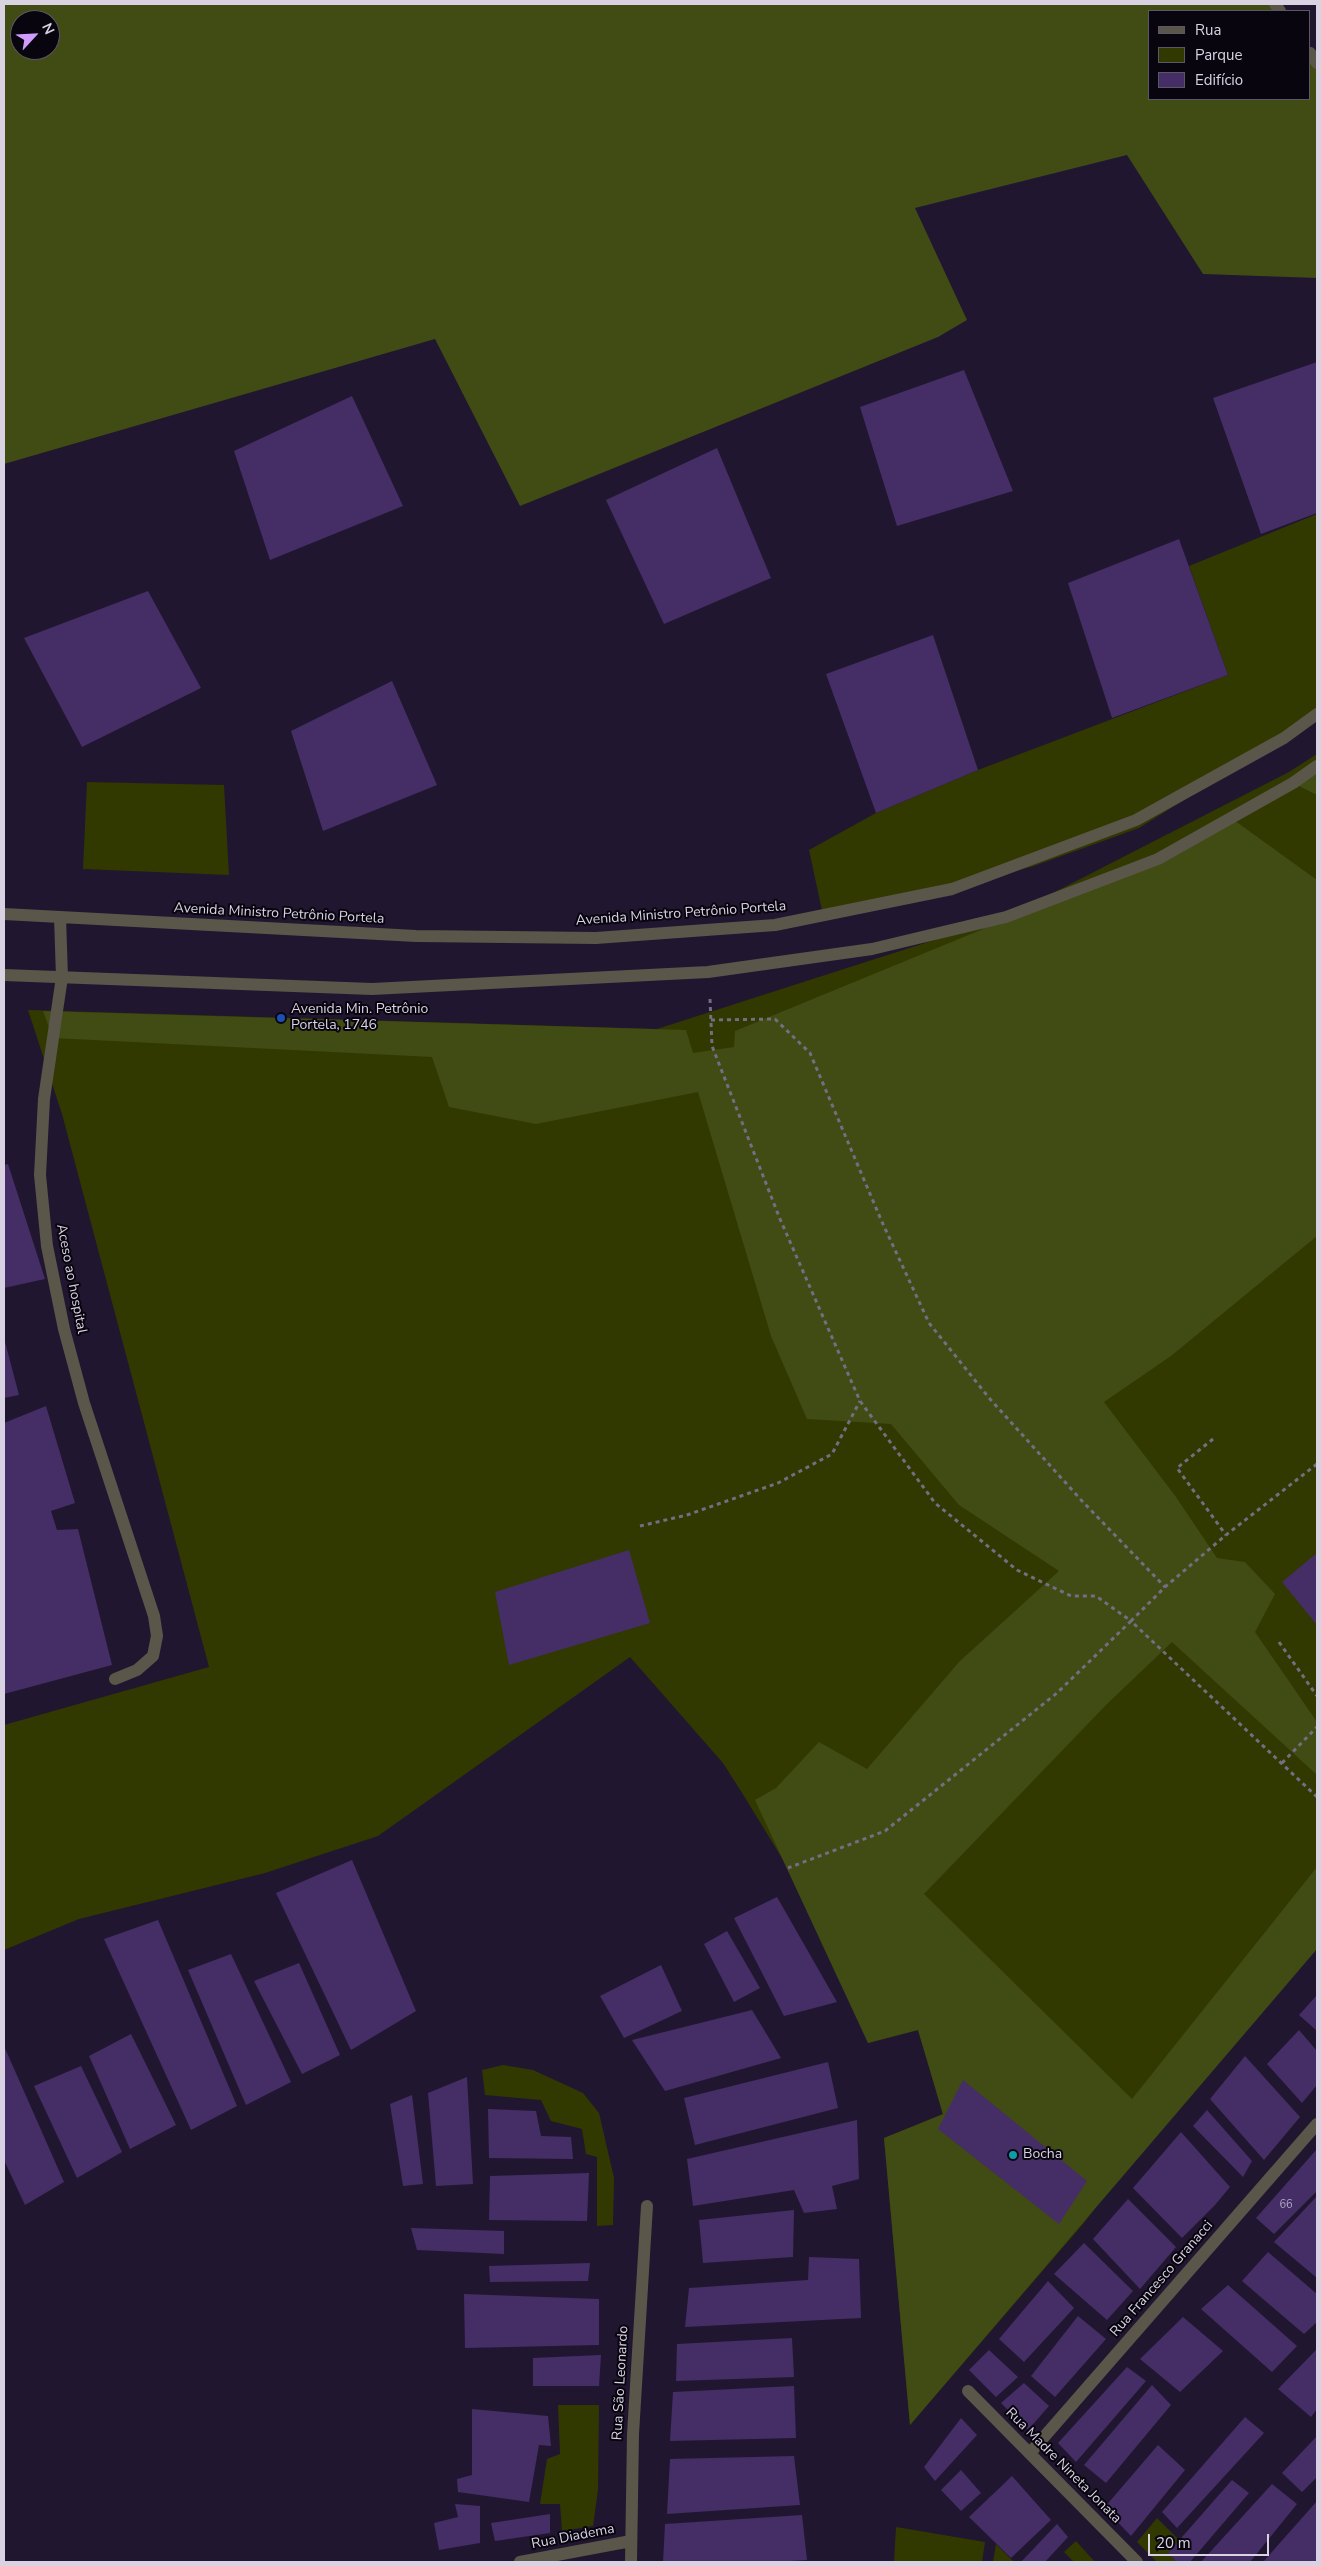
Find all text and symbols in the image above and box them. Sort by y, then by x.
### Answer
north arrow [10,10,60,60]
legend [1148,10,1311,100]
text: N [37,20,59,38]
text: Rua [1195,20,1221,40]
text: Parque [1195,45,1243,65]
text: Edifício [1195,70,1243,90]
street label: Avenida Ministro Petrônio Portela [575,898,787,930]
street label: Avenida Ministro Petrônio Portela [173,900,385,928]
place label: Avenida Min. Petrônio Portela, 1746 [291,1002,428,1034]
marker: Avenida Min. Petrônio Portela, 1746 [275,1012,287,1024]
street label: Aceso ao hospital [52,1223,90,1335]
place label: Bocha [1023,2147,1062,2163]
marker: Bocha [1007,2149,1019,2161]
house number: 66 [1279,2198,1293,2212]
street label: Rua Francesco Granacci [1107,2218,1217,2340]
street label: Rua São Leonardo [610,2325,632,2441]
street label: Rua Madre Nineta Jonata [1002,2405,1124,2527]
street label: Rua Diadema [530,2521,616,2553]
scale bar [1151,2524,1272,2556]
text: 20 m [1156,2533,1191,2553]

